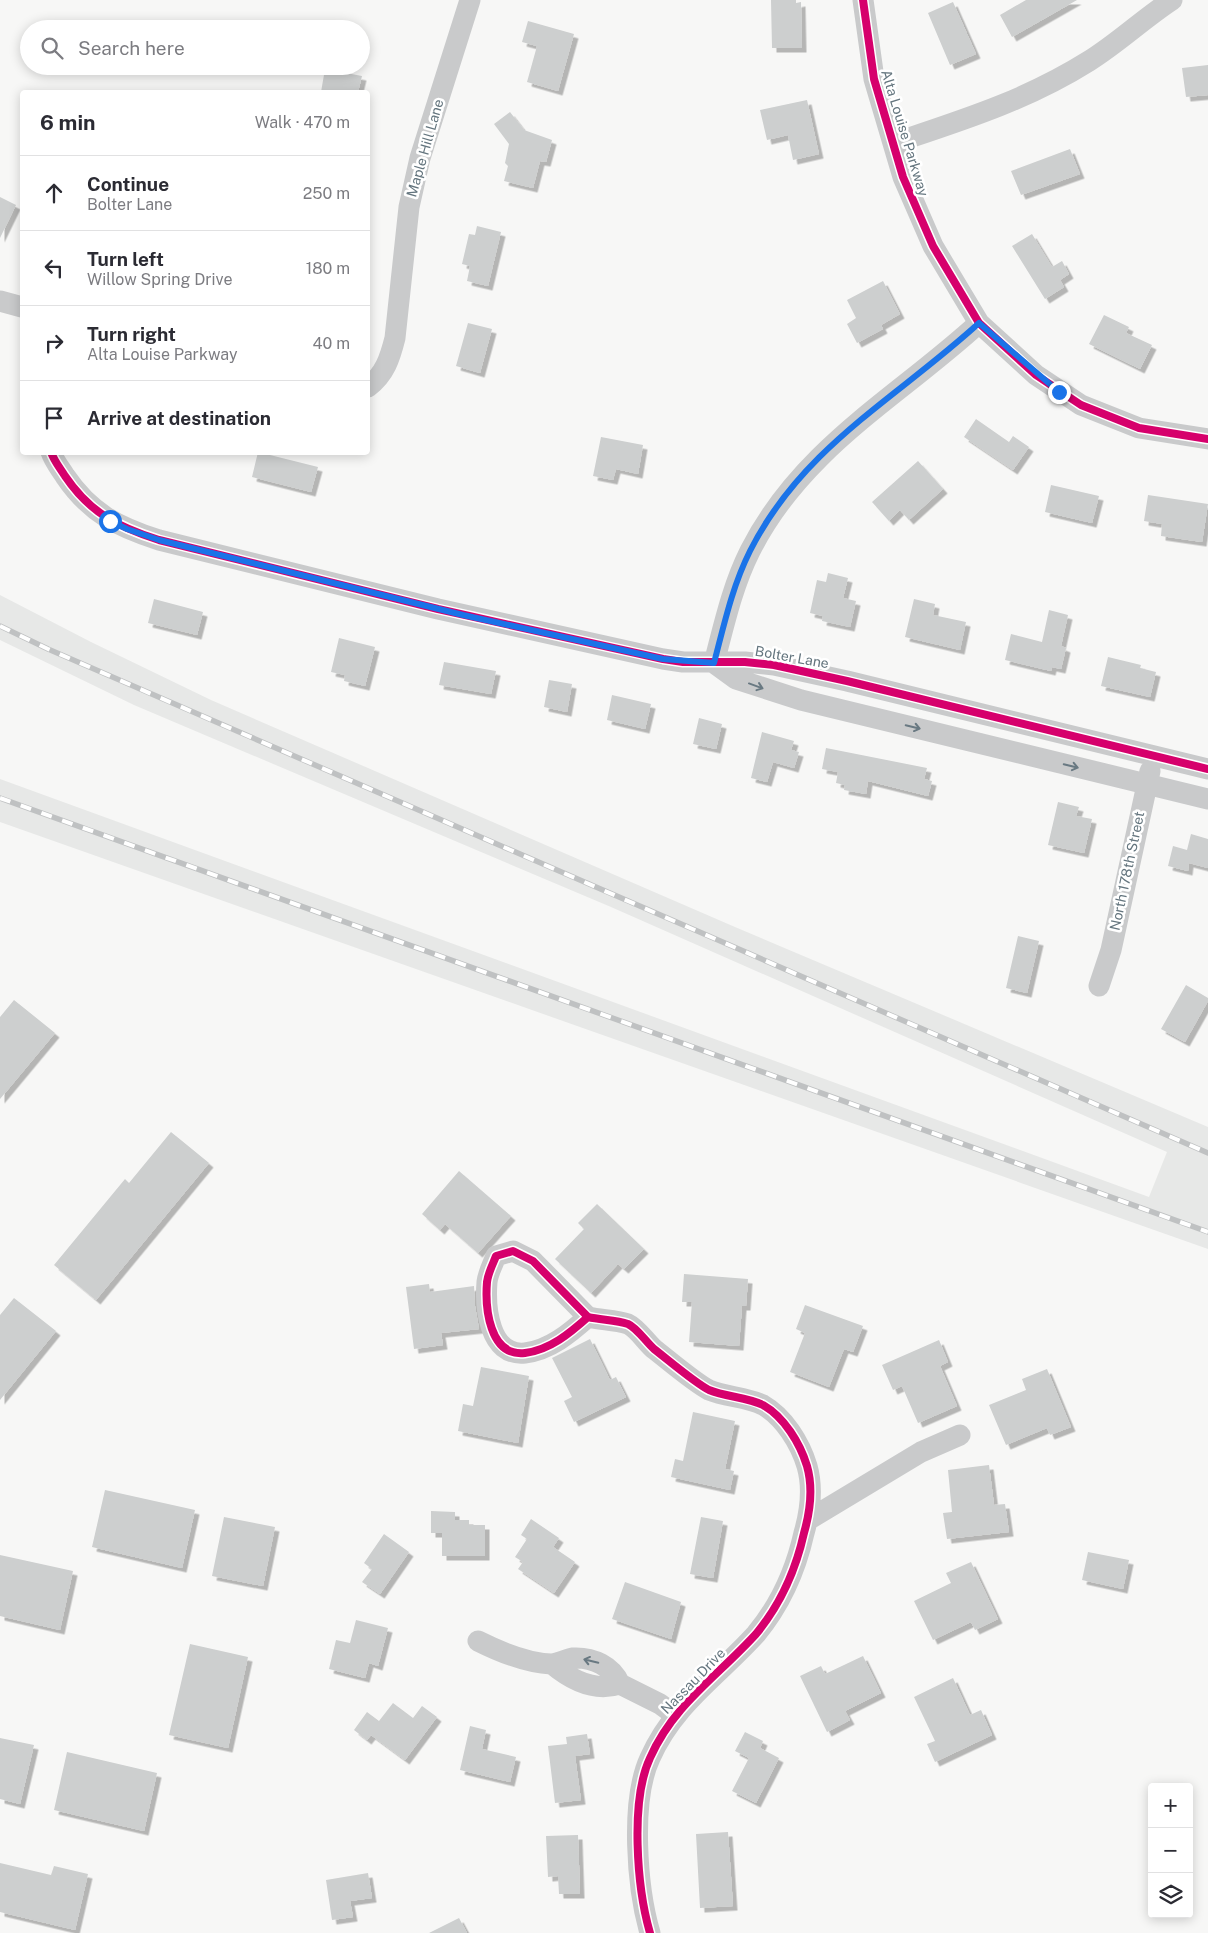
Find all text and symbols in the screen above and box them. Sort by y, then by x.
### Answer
search box [20,20,370,75]
icon: search [38,34,66,62]
text: Search here [78,37,185,59]
street label: Alta Louise Parkway [878,68,932,199]
street label: Maple Hill Lane [403,97,447,199]
text: 6 min [40,110,96,135]
text: Walk · 470 m [255,113,350,132]
text: Continue [87,173,169,195]
icon: ahead [40,179,68,207]
text: 250 m [303,184,350,203]
text: Bolter Lane [87,195,172,214]
text: Turn left [87,248,164,270]
icon: left [40,254,68,282]
text: 180 m [306,259,350,278]
text: Willow Spring Drive [87,270,233,289]
text: Turn right [87,323,176,345]
icon: right [40,329,68,357]
text: 40 m [312,334,350,353]
text: Alta Louise Parkway [87,345,238,364]
route end [1048,381,1071,404]
icon: arrive [40,404,68,432]
text: Arrive at destination [87,407,271,429]
route start [99,510,122,533]
street label: Bolter Lane [754,643,830,671]
one-way arrow [748,682,763,692]
one-way arrow [905,723,921,732]
one-way arrow [1063,761,1079,771]
street label: North 178th Street [1107,810,1147,932]
street label: Nassau Drive [658,1645,728,1717]
one-way arrow [583,1656,599,1665]
map controls [1148,1783,1193,1918]
button: + [1148,1783,1193,1828]
button: − [1148,1828,1193,1873]
button: layers [1148,1873,1193,1918]

